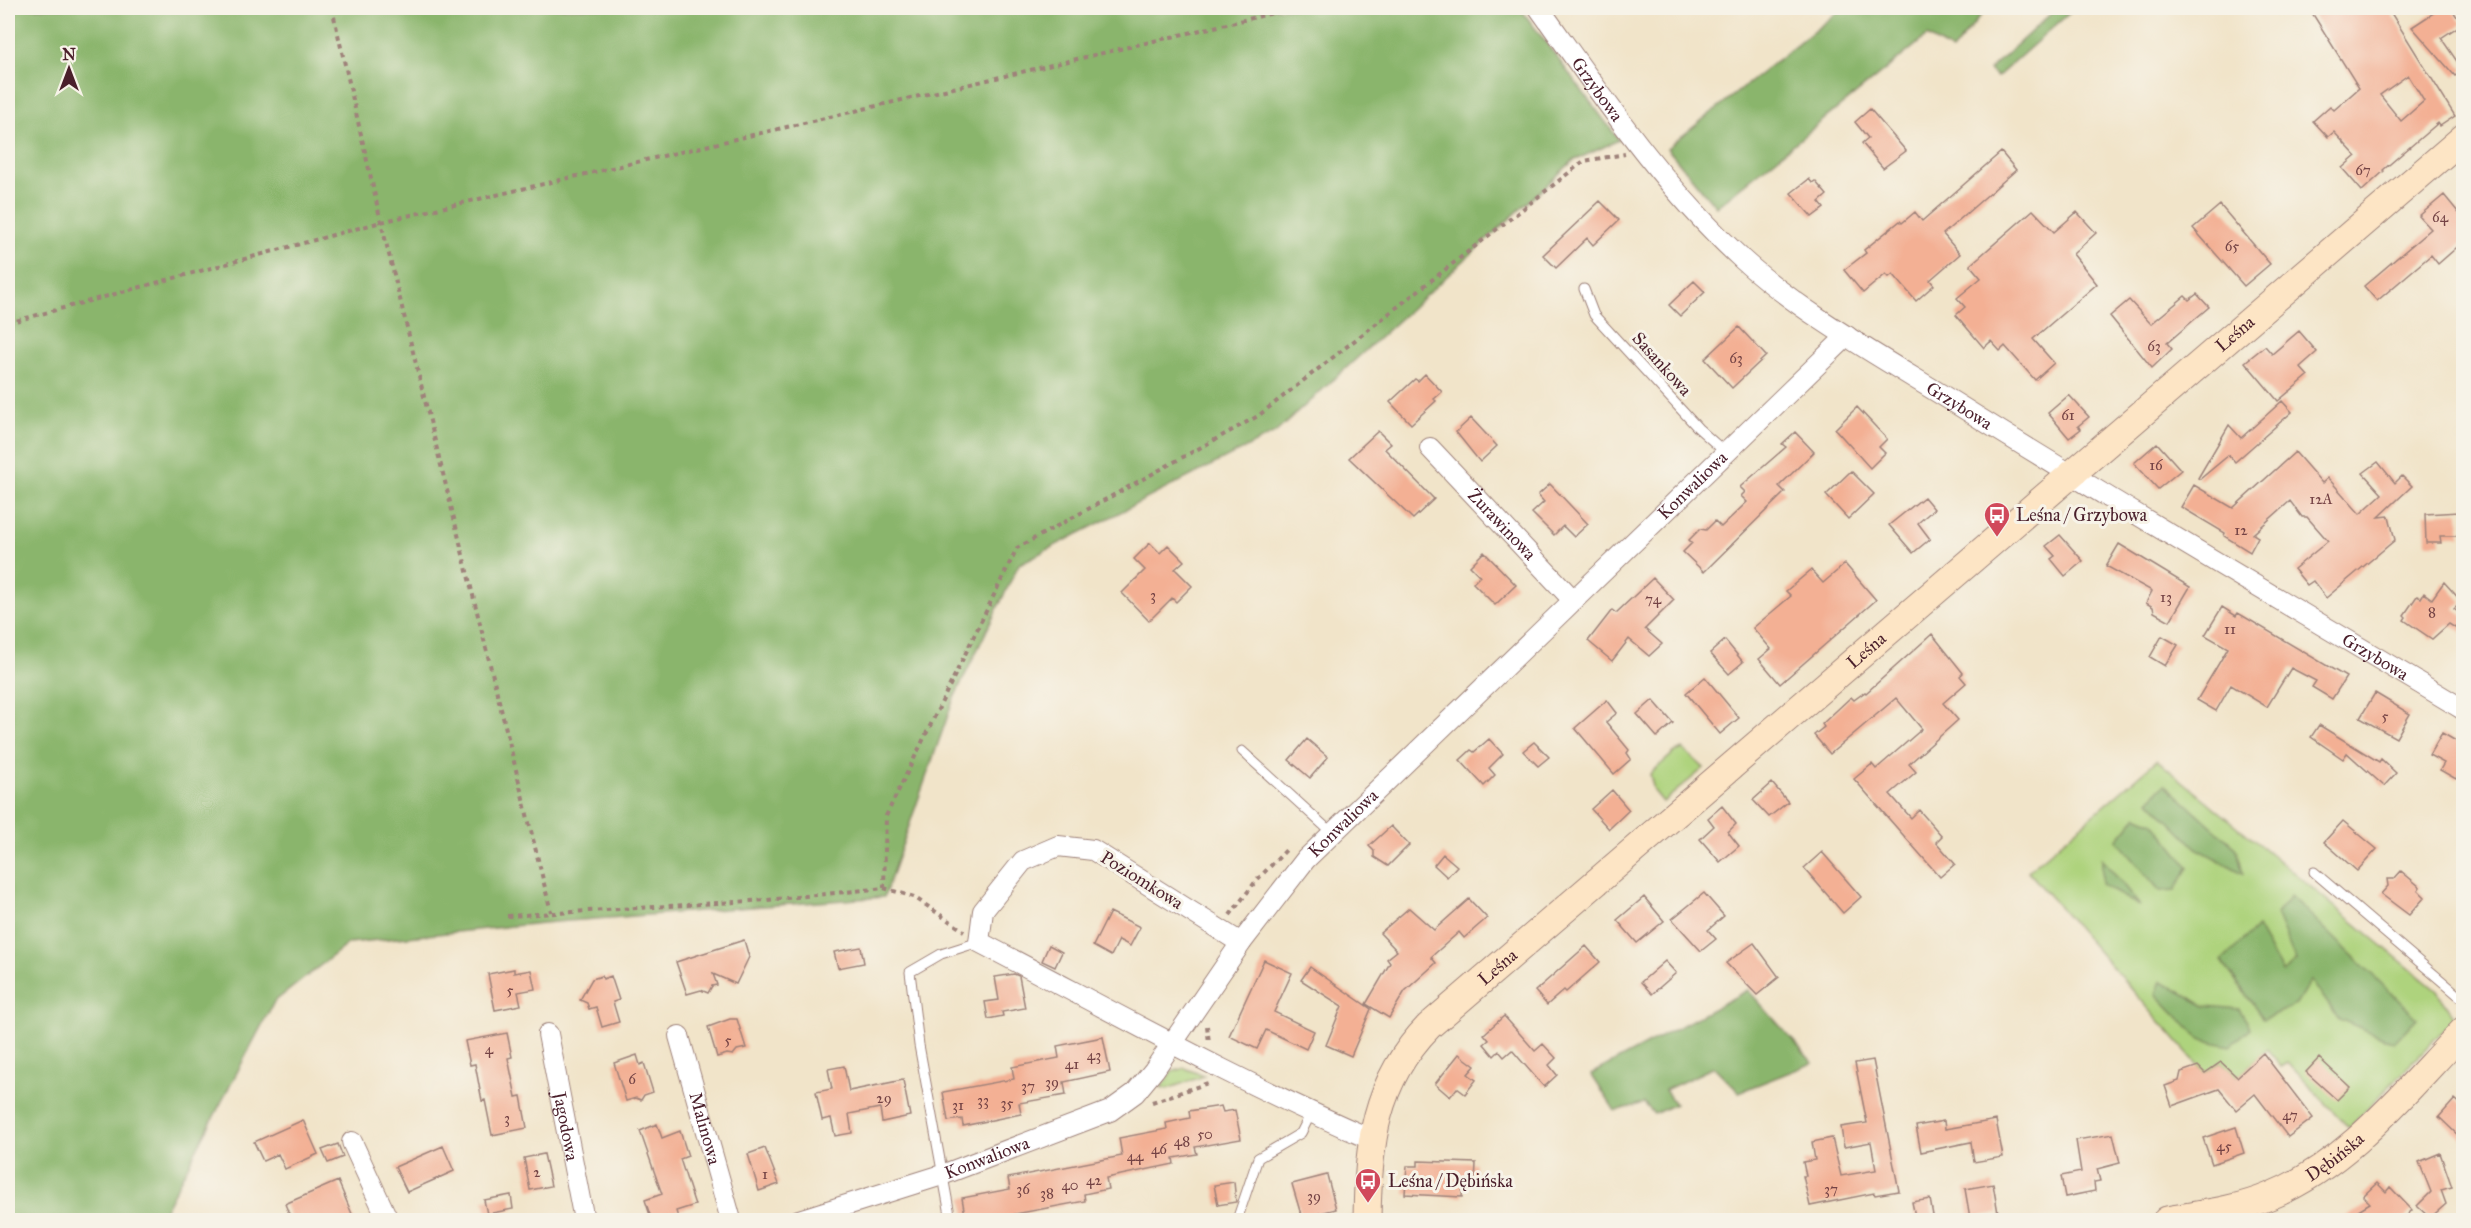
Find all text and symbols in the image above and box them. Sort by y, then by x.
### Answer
north arrow [39,39,99,99]
text: N [62,45,76,64]
street label: Grzybowa [1567,53,1628,126]
house number: 67 [2355,161,2371,179]
house number: 64 [2432,208,2449,226]
house number: 65 [2225,237,2239,255]
street label: Leśna [2211,311,2259,357]
street label: Sasankowa [1628,327,1697,401]
house number: 63 [2147,337,2161,355]
house number: 63 [1729,349,1743,367]
street label: Grzybowa [1922,377,1997,435]
house number: 61 [2061,406,2075,424]
street label: Konwaliowa [1653,446,1732,524]
house number: 16 [2149,456,2164,474]
street label: Żurawinowa [1463,483,1541,565]
house number: 12A [2309,490,2333,508]
bus stop icon: Leśna / Grzybowa [1982,500,2012,538]
place label: Leśna / Grzybowa [2016,504,2148,526]
house number: 12 [2234,521,2248,539]
house number: 3 [1150,586,1156,604]
house number: 13 [2160,588,2172,606]
house number: 74 [1645,590,1662,608]
house number: 8 [2428,603,2436,621]
house number: 11 [2224,620,2236,638]
street label: Leśna [1842,627,1891,673]
street label: Grzybowa [2338,628,2413,685]
house number: 5 [2382,707,2389,725]
street label: Konwaliowa [1303,784,1383,862]
street label: Poziomkowa [1097,846,1188,914]
street label: Leśna [1473,944,1522,990]
house number: 5 [507,981,514,999]
house number: 5 [725,1031,732,1049]
house number: 4 [485,1040,494,1058]
house number: 43 [1087,1046,1101,1064]
house number: 41 [1065,1055,1079,1073]
house number: 6 [628,1070,637,1088]
house number: 39 [1045,1073,1059,1091]
house number: 37 [1021,1077,1035,1095]
street label: Jagodowa [547,1088,583,1163]
house number: 29 [876,1089,892,1107]
street label: Malinowa [684,1090,726,1167]
house number: 33 [977,1091,989,1109]
house number: 35 [1001,1094,1014,1112]
house number: 31 [952,1096,964,1114]
house number: 47 [2282,1106,2298,1124]
house number: 3 [504,1109,510,1127]
house number: 50 [1197,1125,1213,1143]
street label: Dębińska [2302,1128,2369,1186]
street label: Konwaliowa [941,1132,1033,1184]
house number: 48 [1174,1132,1190,1150]
house number: 45 [2216,1137,2232,1155]
house number: 46 [1151,1140,1168,1158]
house number: 44 [1127,1147,1144,1165]
house number: 2 [533,1163,541,1181]
house number: 1 [762,1165,768,1183]
bus stop icon: Leśna / Dębińska [1353,1166,1383,1204]
place label: Leśna / Dębińska [1388,1170,1513,1192]
house number: 42 [1086,1171,1102,1189]
house number: 40 [1061,1176,1079,1194]
house number: 36 [1016,1180,1031,1198]
house number: 37 [1824,1180,1838,1198]
house number: 38 [1040,1184,1054,1202]
house number: 39 [1307,1187,1321,1205]

